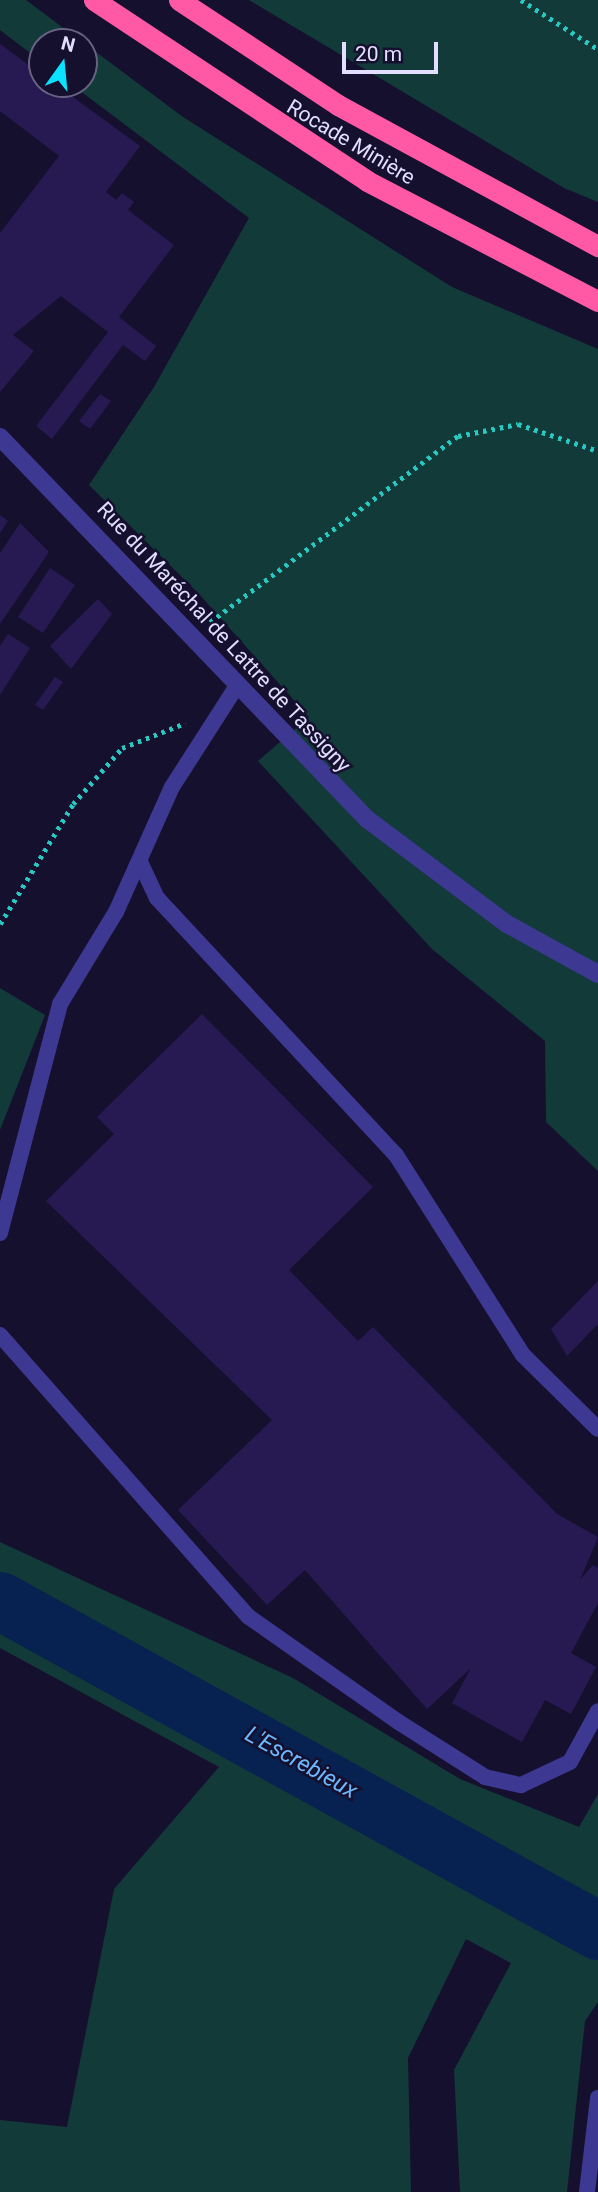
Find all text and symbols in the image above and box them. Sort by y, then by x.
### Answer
north arrow [28,28,98,98]
scale bar [346,28,442,72]
text: N [59,31,77,57]
text: 20 m [355,42,402,66]
street label: Rocade Minière [282,94,420,190]
street label: Rue du Maréchal de Lattre de Tassigny [92,497,356,777]
water label: L'Escrebieux [240,1721,362,1805]

